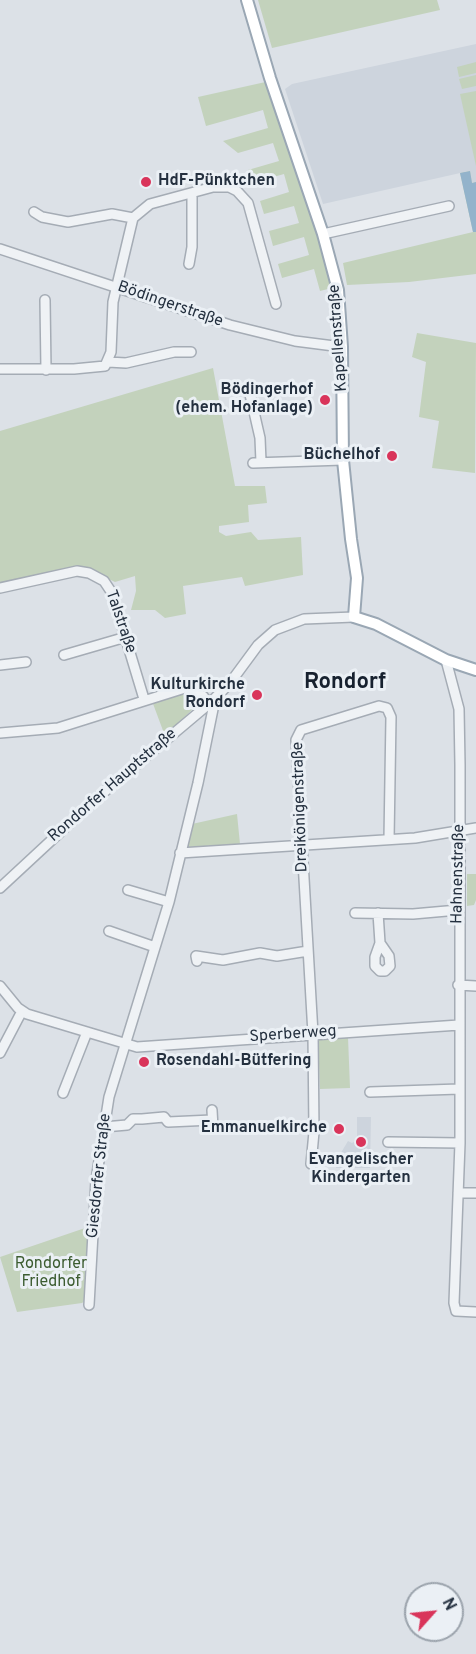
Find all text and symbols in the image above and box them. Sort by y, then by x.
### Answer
place label: HdF-Pünktchen [158,172,275,192]
marker: HdF-Pünktchen [139,175,153,189]
street label: Bödingerstraße [115,278,225,332]
street label: Kapellenstraße [326,284,352,392]
place label: Bödingerhof (ehem. Hofanlage) [175,381,313,419]
marker: Bödingerhof (ehem. Hofanlage) [318,393,332,407]
place label: Büchelhof [303,446,380,466]
marker: Büchelhof [385,449,399,463]
street label: Talstraße [100,588,140,656]
district label: Rondorf [304,671,386,697]
place label: Kulturkirche Rondorf [151,676,245,714]
marker: Kulturkirche Rondorf [250,688,264,702]
street label: Rondorfer Hauptstraße [45,725,181,847]
street label: Dreikönigenstraße [289,741,313,873]
street label: Hahnenstraße [449,824,469,924]
street label: Sperberweg [249,1022,337,1048]
place label: Rosendahl-Bütfering [156,1052,311,1072]
marker: Rosendahl-Bütfering [137,1055,151,1069]
street label: Giesdorfer Straße [84,1113,116,1239]
place label: Emmanuelkirche [201,1119,327,1139]
marker: Emmanuelkirche [332,1122,346,1136]
marker: Evangelischer Kindergarten [354,1135,368,1149]
place label: Evangelischer Kindergarten [309,1151,413,1189]
park label: Rondorfer Friedhof [15,1255,87,1293]
north arrow [404,1582,464,1642]
text: N [437,1595,460,1614]

